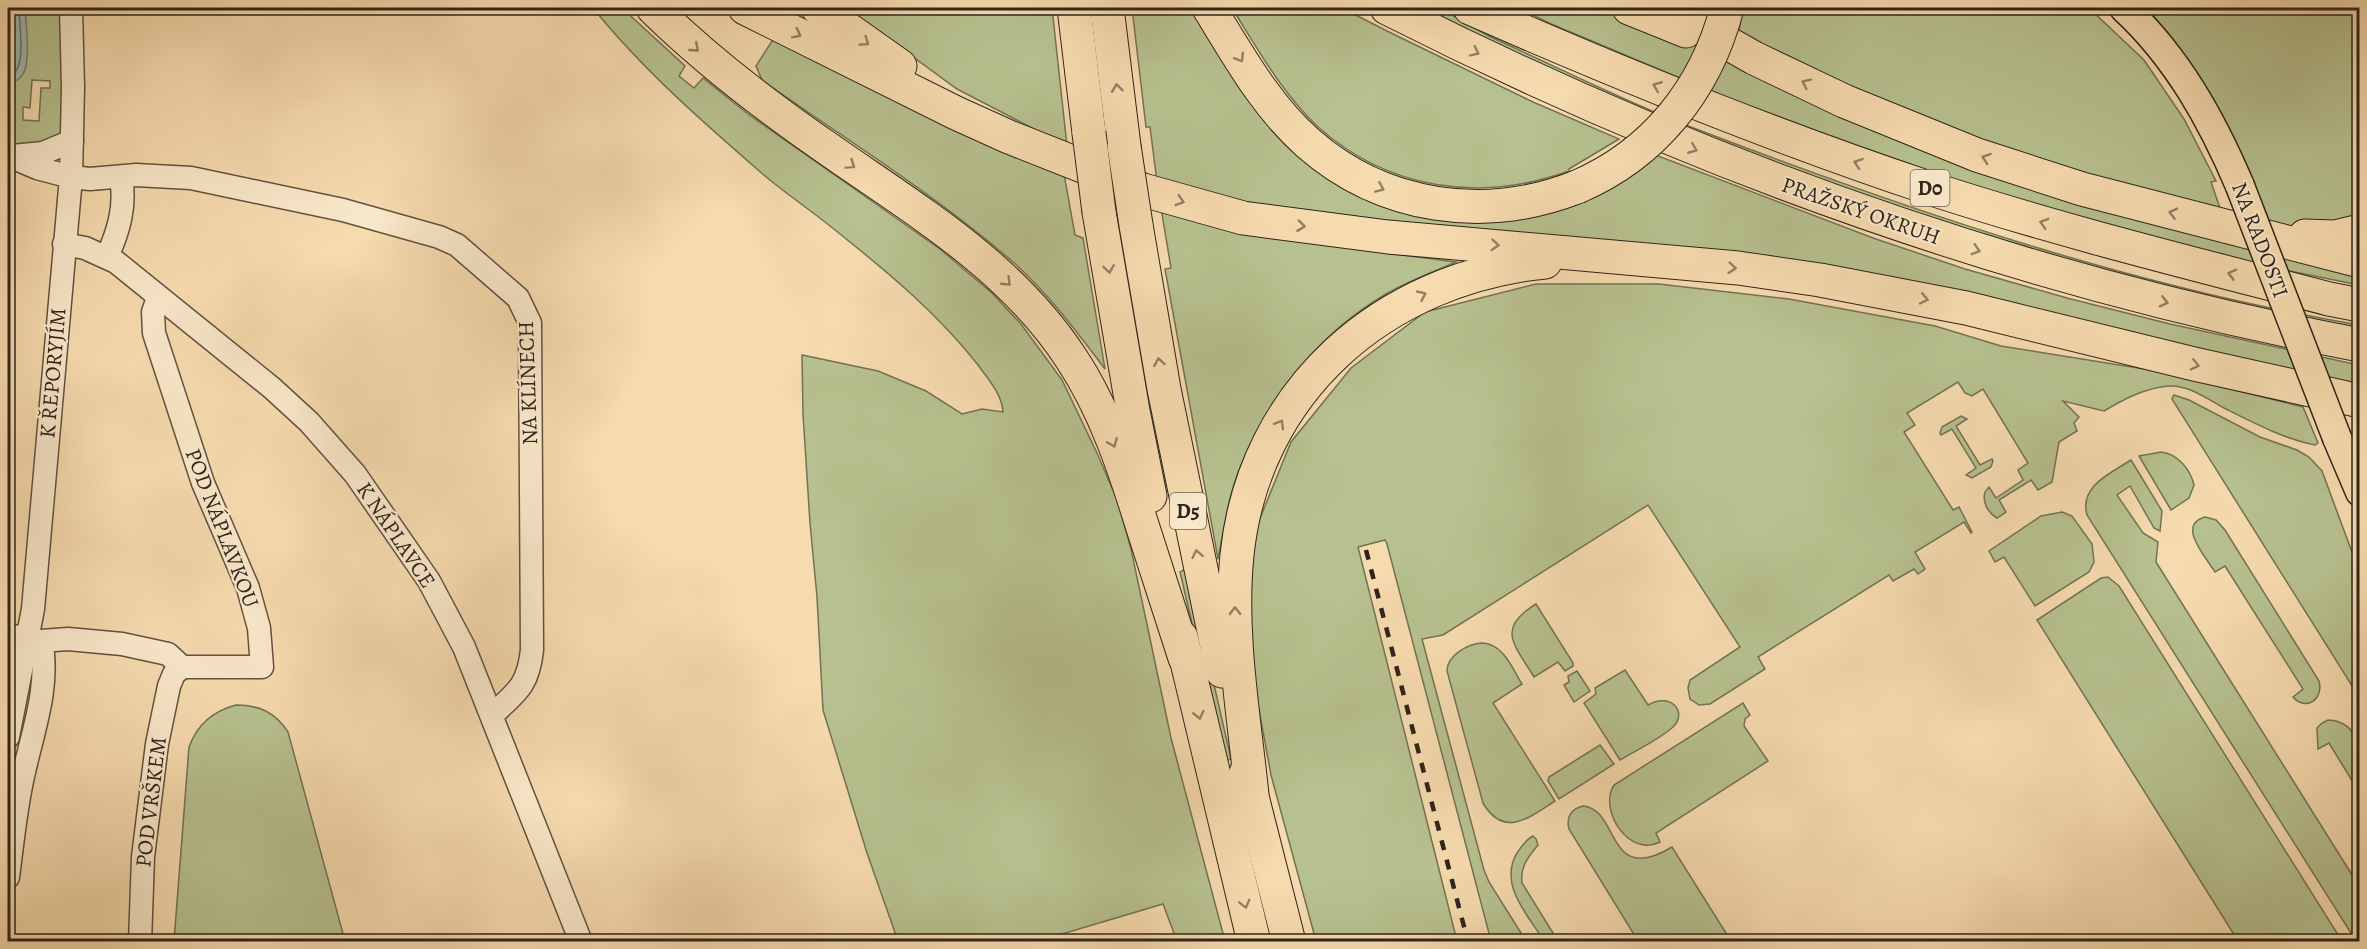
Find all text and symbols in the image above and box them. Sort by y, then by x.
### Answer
one-way arrow [790,27,801,38]
one-way arrow [859,35,870,46]
one-way arrow [689,41,699,52]
one-way arrow [1469,44,1480,56]
one-way arrow [1232,51,1243,62]
one-way arrow [1802,79,1813,91]
one-way arrow [1652,81,1663,93]
one-way arrow [1111,84,1123,93]
one-way arrow [1687,142,1698,154]
one-way arrow [1981,152,1992,165]
one-way arrow [845,158,856,169]
one-way arrow [1853,158,1864,171]
street label: PRAŽSKÝ OKRUH [1778,170,1944,252]
road number: D0 [1910,170,1950,206]
street label: NA RADOSTI [2224,178,2296,302]
one-way arrow [1374,181,1385,193]
one-way arrow [1174,194,1185,206]
one-way arrow [2168,208,2178,221]
one-way arrow [2039,218,2050,230]
one-way arrow [1296,219,1306,232]
one-way arrow [1490,238,1500,251]
one-way arrow [1970,243,1981,255]
one-way arrow [1727,261,1736,274]
one-way arrow [1102,264,1115,274]
one-way arrow [2227,269,2238,281]
one-way arrow [1000,274,1011,285]
one-way arrow [1415,290,1426,302]
one-way arrow [1919,292,1929,305]
one-way arrow [2159,295,2169,308]
street label: K ŘEPORYJÍM [32,307,74,439]
street label: NA KLÍNECH [511,321,545,445]
one-way arrow [2190,357,2200,370]
one-way arrow [1153,358,1166,368]
one-way arrow [1273,420,1284,430]
one-way arrow [1106,437,1118,448]
street label: POD NÁPLAVKOU [178,444,266,612]
street label: K NÁPLAVCE [349,476,443,594]
road number: D5 [1170,493,1206,529]
one-way arrow [1191,549,1204,559]
one-way arrow [1229,607,1241,616]
one-way arrow [1191,709,1204,719]
street label: POD VRŠKEM [128,735,174,869]
one-way arrow [1237,899,1250,909]

